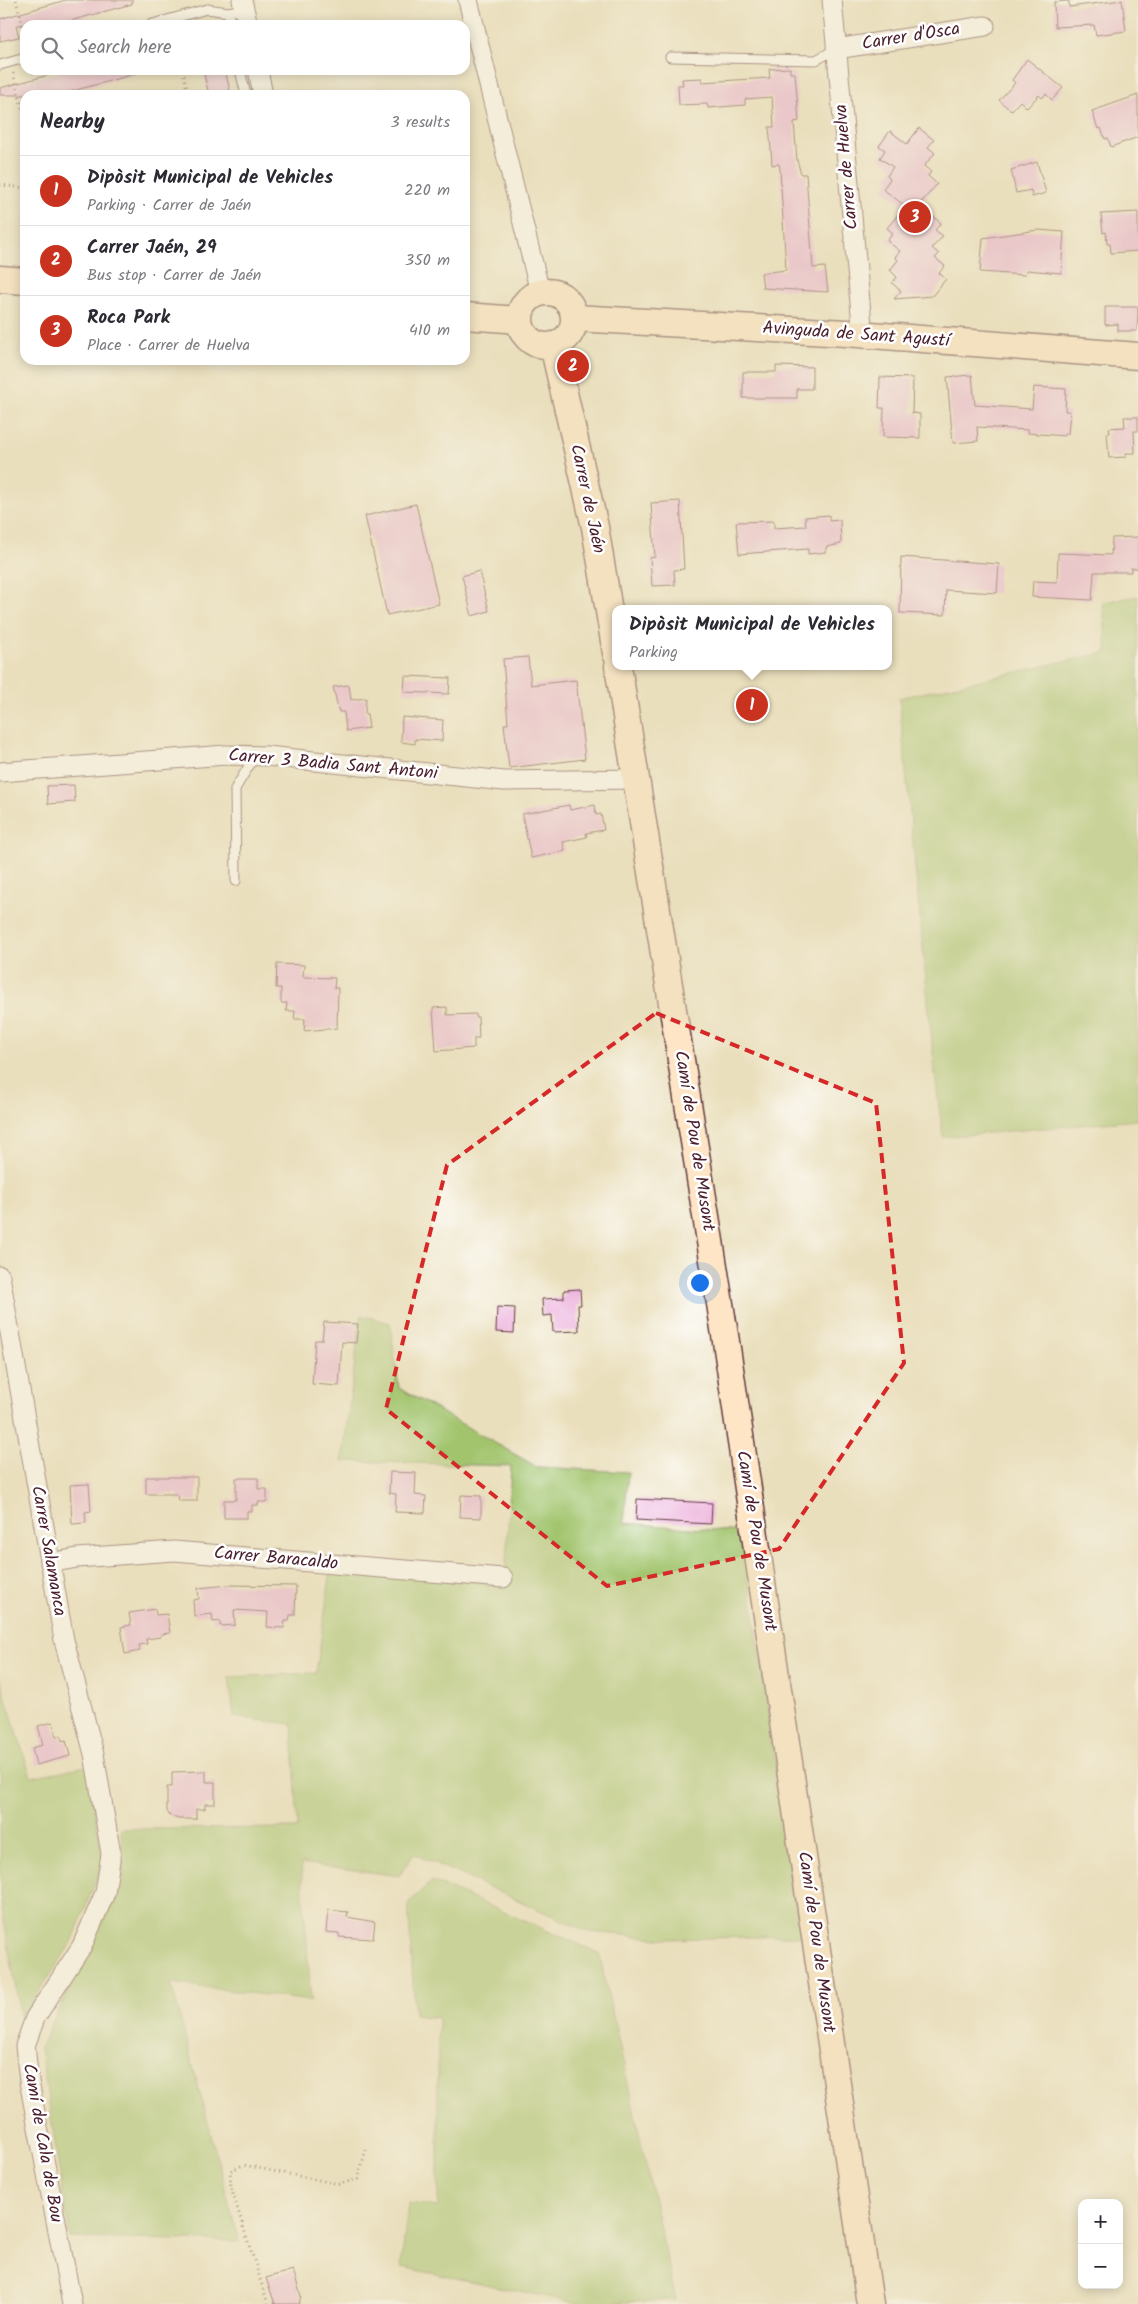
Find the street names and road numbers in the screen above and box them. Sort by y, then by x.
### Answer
street label: Carrer d'Osca [860,15,962,59]
street label: Carrer de Huelva [827,103,867,231]
street label: Avinguda de Sant Agustí [762,314,953,356]
street label: Carrer de Jaén [561,442,613,556]
street label: Carrer 3 Badia Sant Antoni [227,741,440,789]
street label: Camí de Pou de Musont [665,1049,723,1235]
street label: Camí de Pou de Musont [727,1449,785,1635]
street label: Carrer Salamanca [22,1483,74,1619]
street label: Carrer Baracaldo [213,1539,339,1579]
street label: Camí de Pou de Musont [789,1850,843,2036]
street label: Camí de Cala de Bou [14,2061,70,2225]

